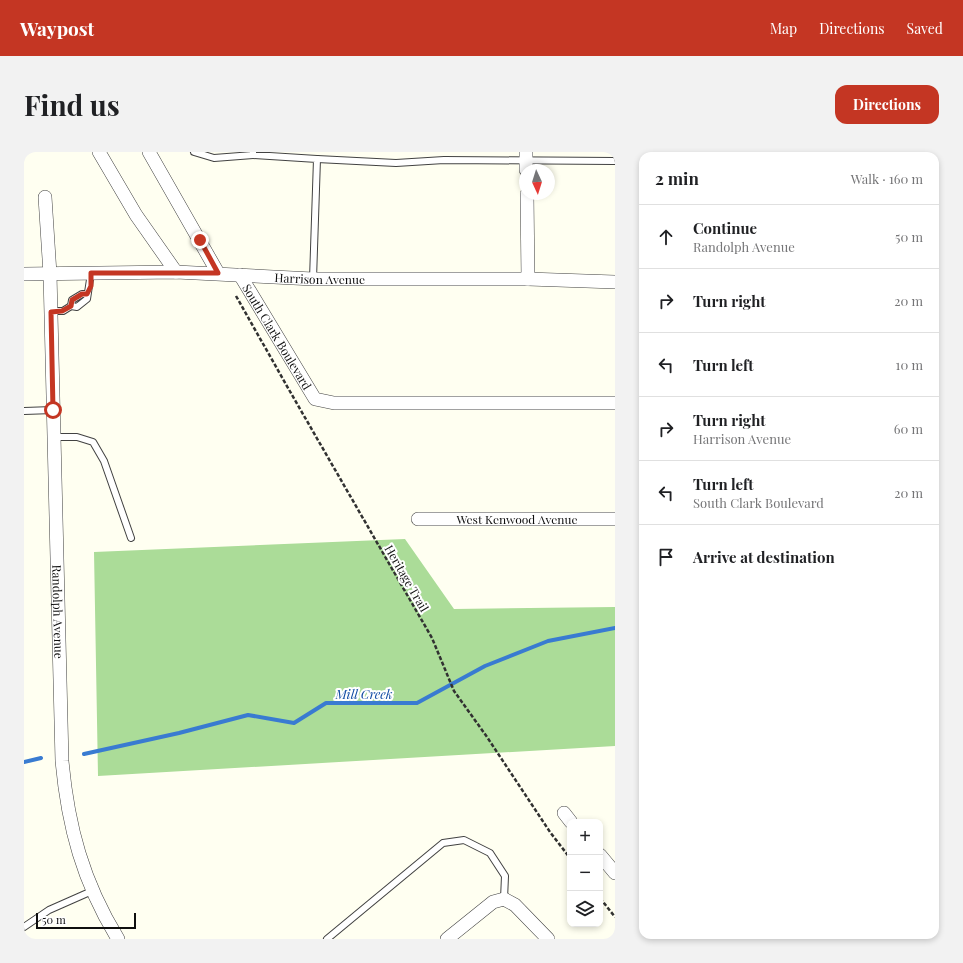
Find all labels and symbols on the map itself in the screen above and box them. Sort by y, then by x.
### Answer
north arrow [519,164,555,200]
route end [191,231,209,249]
street label: Harrison Avenue [274,269,365,287]
street label: South Clark Boulevard [239,281,315,392]
route start [44,401,62,419]
street label: West Kenwood Avenue [455,511,578,527]
street label: Heritage Trail [381,542,433,615]
street label: Randolph Avenue [49,564,67,659]
water label: Mill Creek [334,685,393,702]
scale bar [36,911,136,930]

